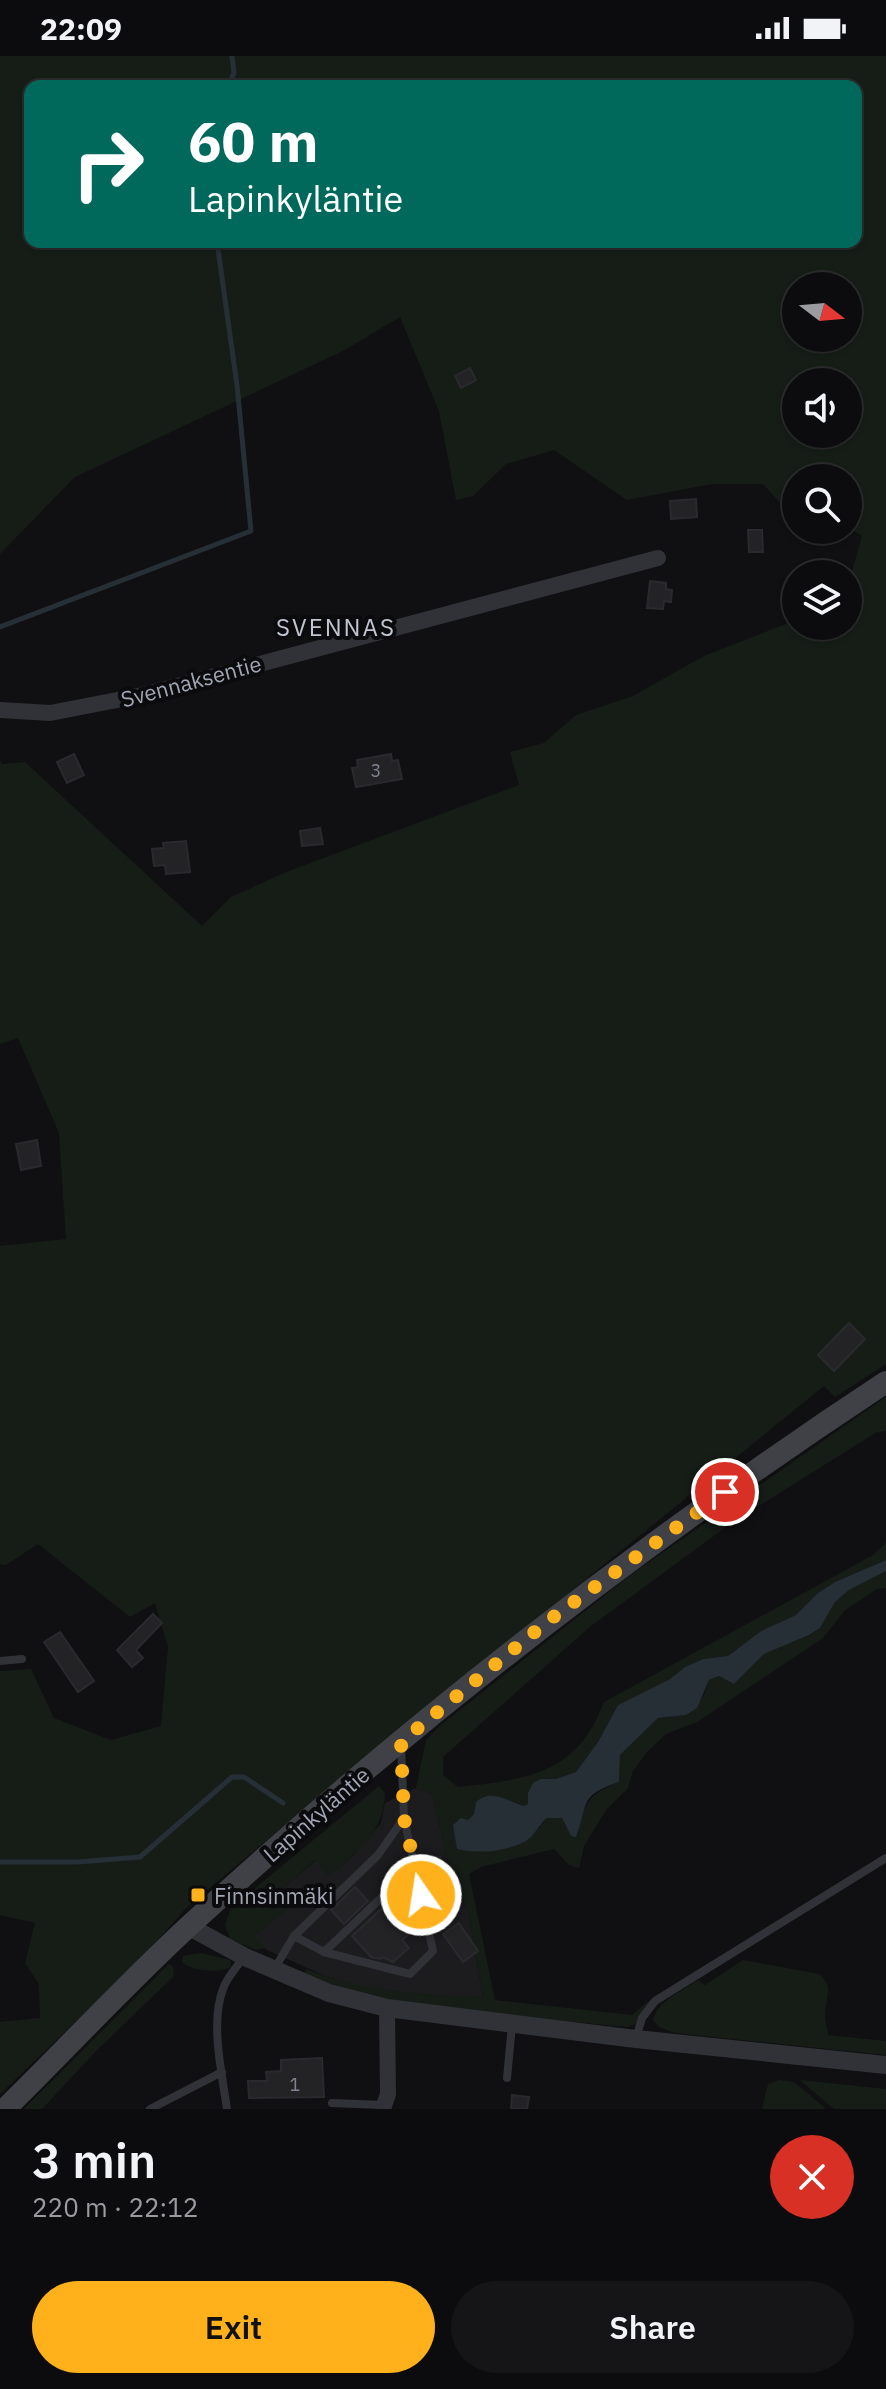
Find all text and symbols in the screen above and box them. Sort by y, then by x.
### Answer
text: 22:09 [40,9,122,48]
text: 60 m [188,105,318,177]
icon: right [56,112,160,216]
text: Lapinkyläntie [188,175,403,222]
north arrow [782,272,862,352]
map controls [782,272,862,640]
button: sound [782,368,862,448]
button: search [782,464,862,544]
button: layers [782,560,862,640]
district label: SVENNAS [276,611,396,643]
street label: Svennaksentie [118,648,264,714]
house number: 3 [371,759,381,782]
pin [691,1458,759,1526]
icon: arrive [703,1470,747,1514]
street label: Lapinkyläntie [257,1760,375,1868]
position arrow [379,1853,463,1937]
place label: Finnsinmäki [214,1881,334,1910]
marker: Finnsinmäki [189,1886,207,1904]
house number: 1 [290,2073,300,2096]
text: 3 min [32,2129,156,2191]
button: close [770,2135,854,2219]
text: 220 m · 22:12 [32,2190,198,2224]
button: Exit [32,2281,435,2373]
button: Share [451,2281,854,2373]

